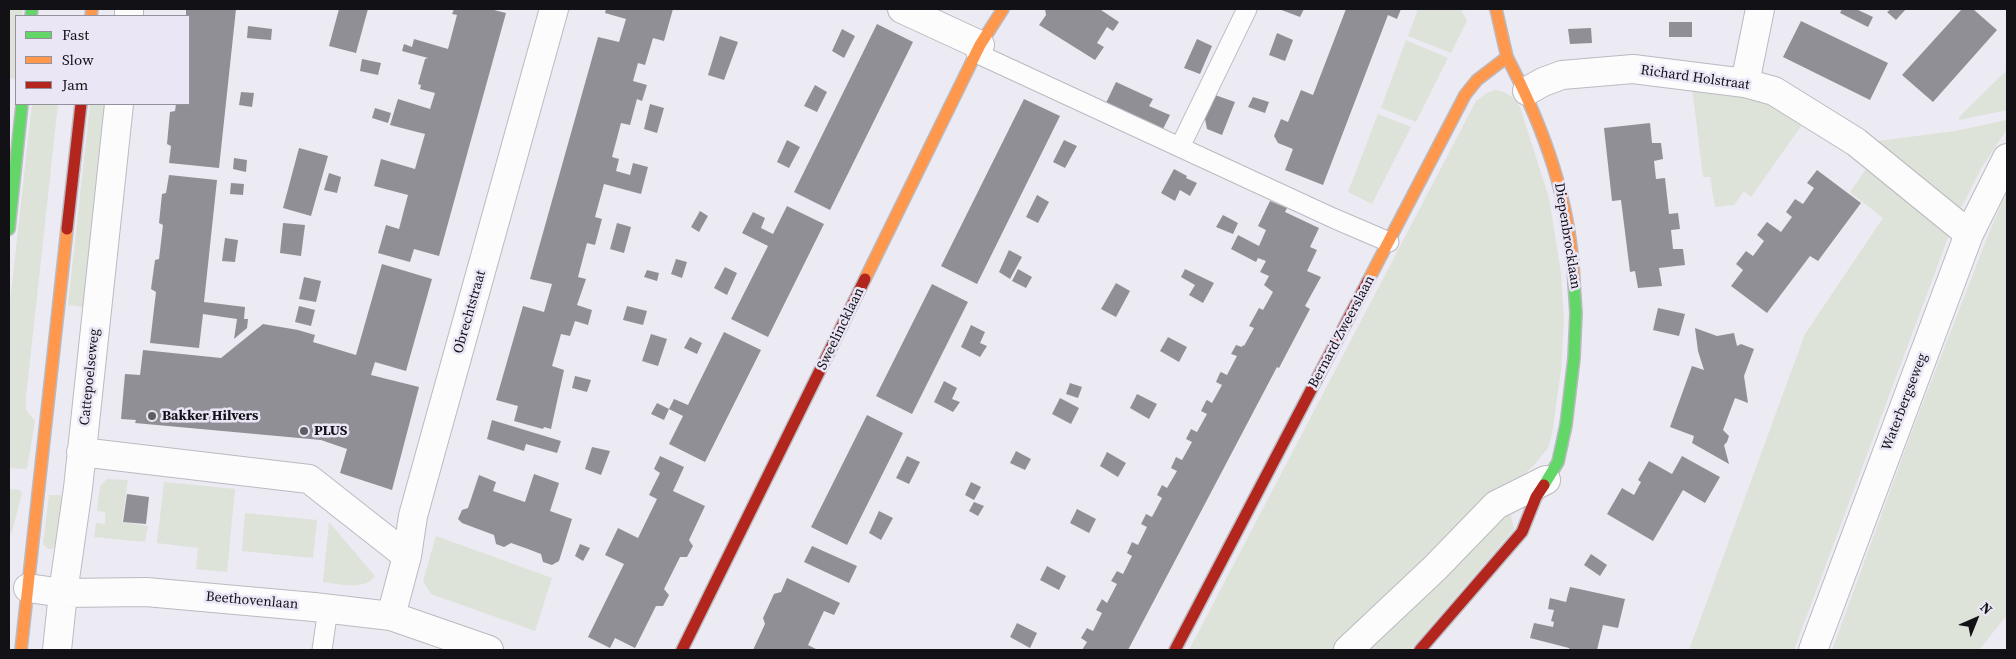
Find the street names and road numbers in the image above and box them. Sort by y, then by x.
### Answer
street label: Richard Holstraat [1639,62,1751,94]
street label: Diepenbrocklaan [1550,182,1584,290]
street label: Obrechtstraat [450,269,490,355]
street label: Bernard Zweerslaan [1305,273,1379,391]
street label: Sweelincklaan [814,285,868,373]
street label: Cattepoelseweg [77,328,103,426]
street label: Waterbergseweg [1879,351,1931,453]
street label: Beethovenlaan [205,589,299,613]

